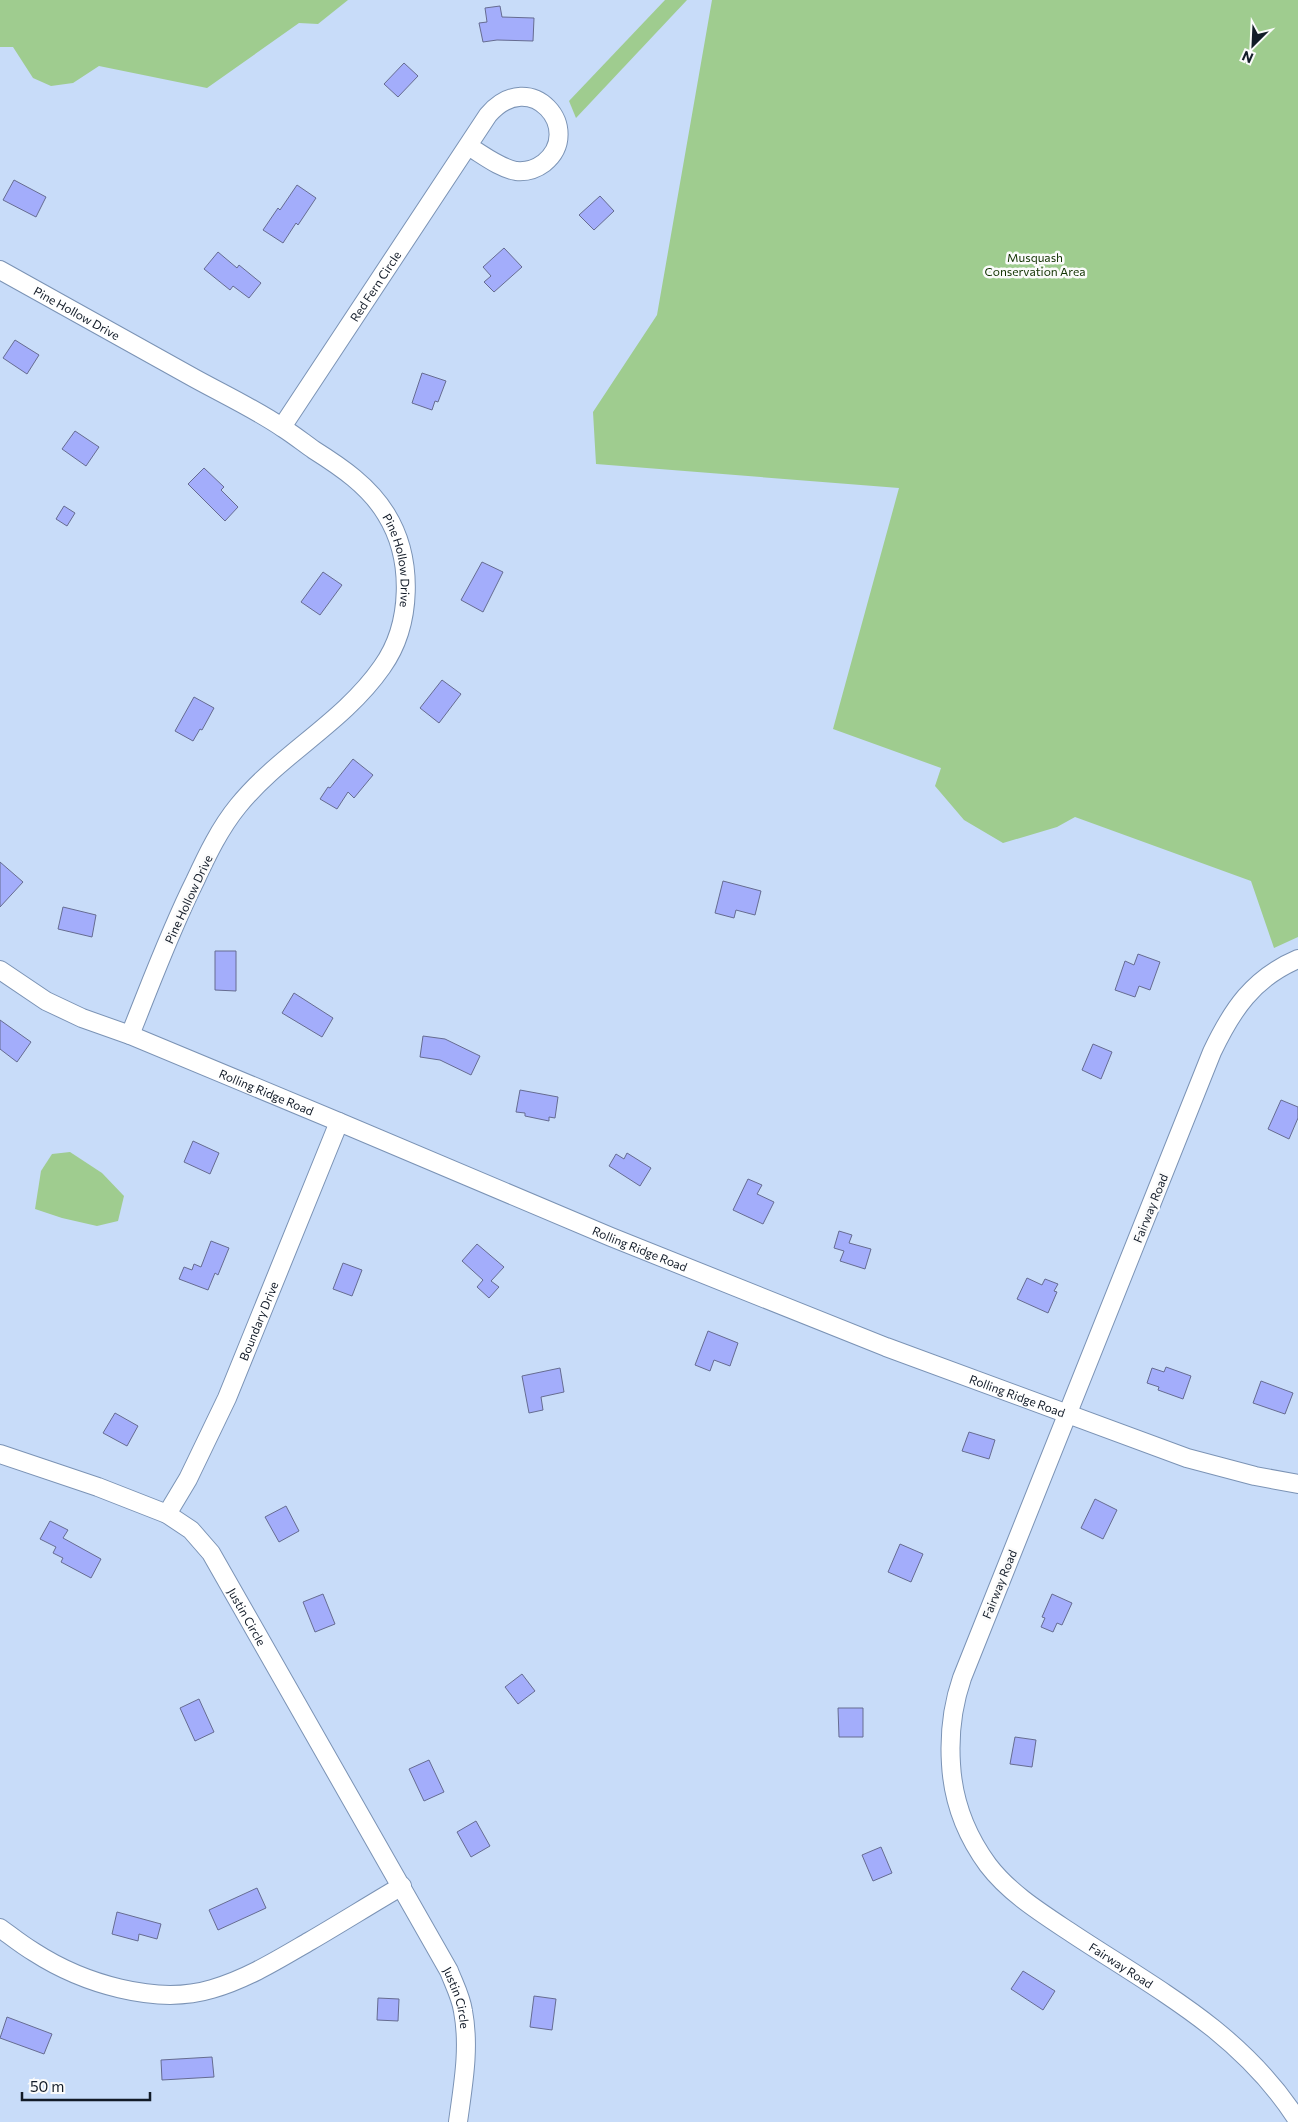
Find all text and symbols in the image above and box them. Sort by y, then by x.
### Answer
north arrow [1228,20,1278,70]
text: N [1239,47,1256,67]
street label: Red Fern Circle [347,248,403,324]
park label: Musquash Conservation Area [985,250,1085,278]
street label: Pine Hollow Drive [31,283,122,342]
street label: Pine Hollow Drive [380,511,413,608]
street label: Pine Hollow Drive [161,852,215,946]
street label: Rolling Ridge Road [217,1066,316,1118]
street label: Fairway Road [1130,1171,1170,1244]
street label: Rolling Ridge Road [590,1223,689,1274]
street label: Boundary Drive [236,1279,281,1362]
street label: Rolling Ridge Road [968,1371,1067,1419]
street label: Fairway Road [979,1547,1019,1620]
street label: Justin Circle [224,1585,269,1648]
street label: Fairway Road [1087,1940,1156,1991]
street label: Justin Circle [440,1964,472,2029]
scale bar [22,2070,150,2102]
text: 50 m [30,2077,64,2095]

